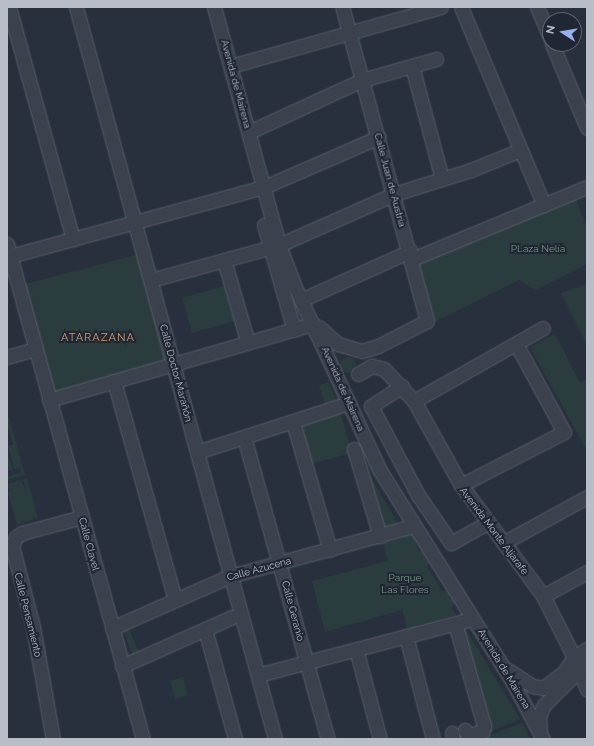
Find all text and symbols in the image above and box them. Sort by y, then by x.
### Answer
north arrow [542,12,582,52]
text: N [544,24,558,35]
street label: Avenida de Mairena [218,38,254,130]
street label: Calle Juan de Austria [372,131,408,229]
park label: PLaza Nelía [511,243,565,255]
street label: Calle Doctor Marañón [157,323,195,423]
district label: ATARAZANA [61,331,135,345]
street label: Avenida de Mairena [319,345,367,433]
street label: Avenida Monte Aljarafe [457,485,531,577]
street label: Calle Clavel [76,516,102,572]
street label: Calle Azucena [225,555,293,583]
park label: Parque Las Flores [381,571,429,594]
street label: Calle Pensamiento [12,572,44,658]
street label: Calle Geranio [279,579,307,643]
street label: Avenida de Mairena [475,627,533,711]

